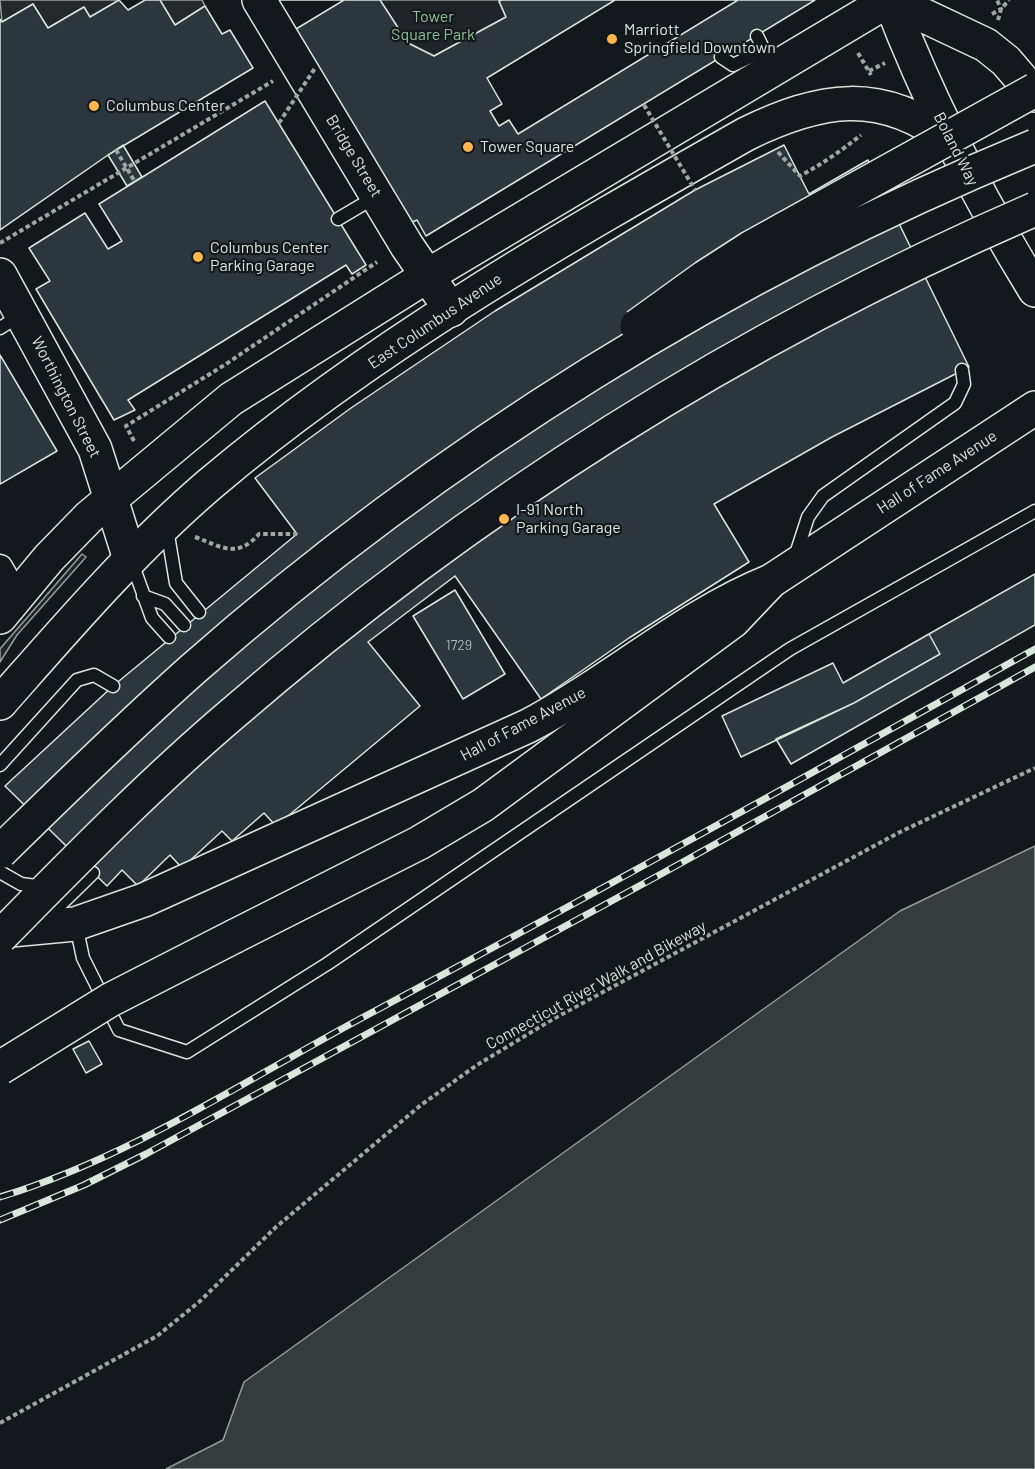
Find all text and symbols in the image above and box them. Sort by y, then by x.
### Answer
park label: Tower Square Park [391,7,475,45]
place label: Marriott Springfield Downtown [624,20,776,58]
marker: Marriott Springfield Downtown [605,32,619,46]
place label: Columbus Center [106,96,225,116]
marker: Columbus Center [87,99,101,113]
street label: Boland Way [929,109,983,189]
street label: Bridge Street [322,111,386,201]
place label: Tower Square [480,137,574,157]
marker: Tower Square [461,140,475,154]
place label: Columbus Center Parking Garage [210,238,329,276]
marker: Columbus Center Parking Garage [191,250,205,264]
street label: East Columbus Avenue [364,269,506,373]
street label: Worthington Street [27,333,105,461]
street label: Hall of Fame Avenue [873,426,1001,518]
place label: I-91 North Parking Garage [516,500,621,538]
marker: I-91 North Parking Garage [497,512,511,526]
house number: 1729 [446,637,472,653]
street label: Hall of Fame Avenue [457,683,589,765]
street label: Connecticut River Walk and Bikeway [482,916,710,1054]

